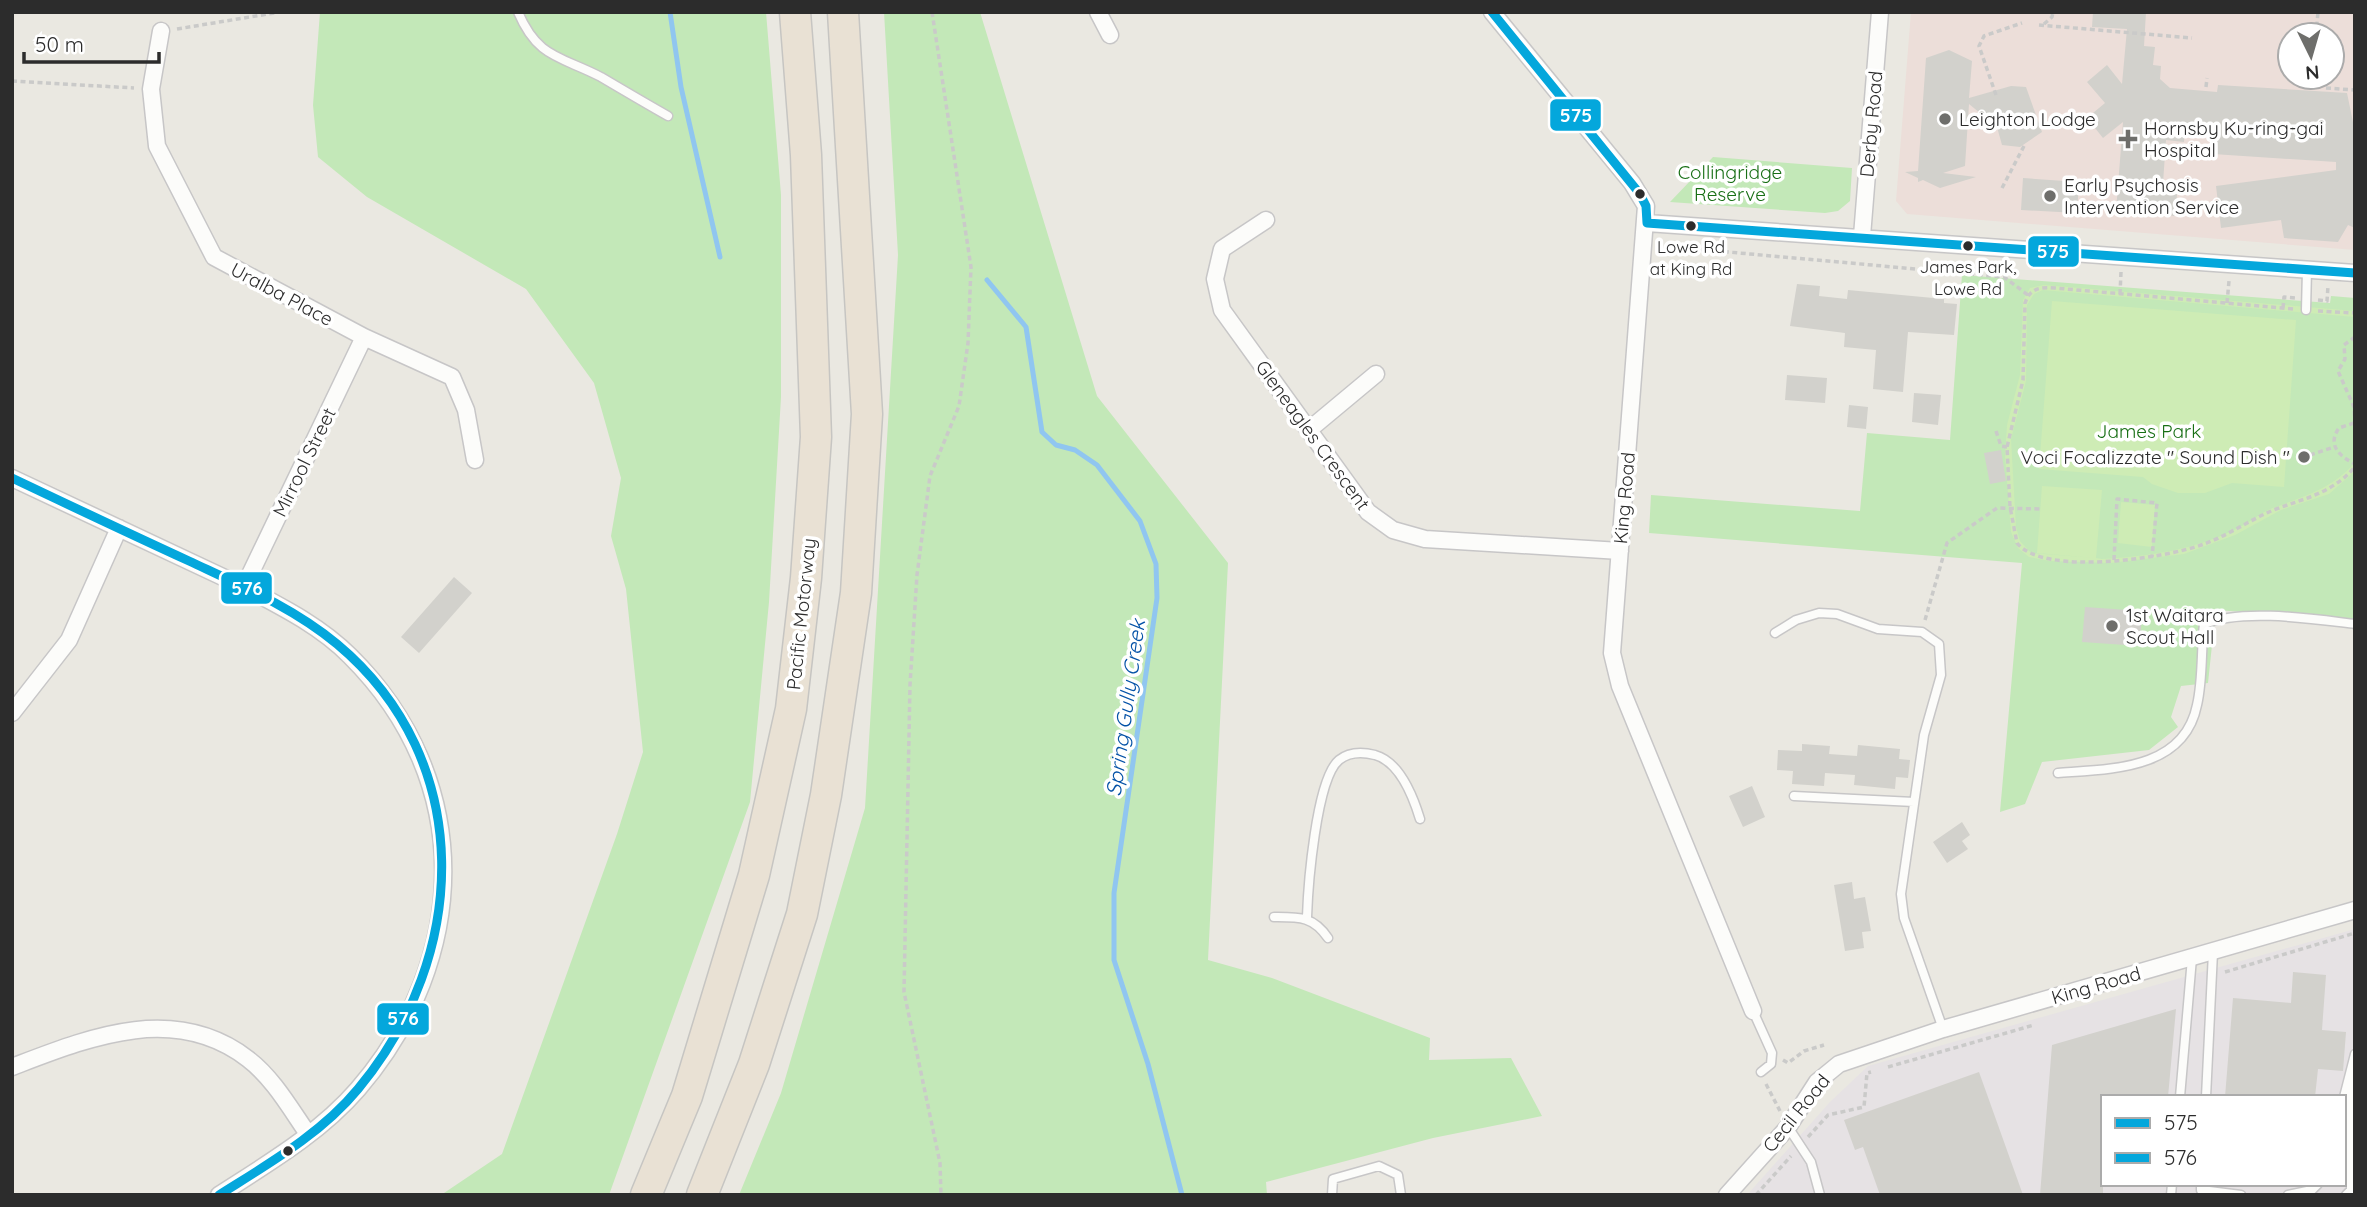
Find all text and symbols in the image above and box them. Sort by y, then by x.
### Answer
scale bar [24,21,159,65]
north arrow [2276,21,2346,91]
text: 50 m [35,31,84,57]
text: N [2304,60,2320,85]
street label: Derby Road [1854,70,1888,178]
line badge: 575 [1549,98,1602,132]
text: 575 [1560,103,1592,127]
place label: Leighton Lodge [1959,107,2096,131]
marker: Leighton Lodge [1937,111,1953,127]
place label: Hornsby Ku-ring-gai Hospital [2144,116,2324,162]
marker: Hornsby Ku-ring-gai Hospital [2118,129,2138,149]
park label: Collingridge Reserve [1678,160,1782,206]
place label: Early Psychosis Intervention Service [2064,173,2239,219]
unlabelled marker [1633,187,1647,201]
marker: Early Psychosis Intervention Service [2042,188,2058,204]
marker: Lowe Rd at King Rd [1684,219,1698,233]
line badge: 575 [2027,235,2080,268]
place label: Lowe Rd at King Rd [1650,236,1732,279]
marker: James Park, Lowe Rd [1961,239,1975,253]
text: 575 [2037,239,2069,263]
place label: James Park, Lowe Rd [1919,256,2017,299]
street label: Uralba Place [227,257,337,331]
street label: Gleneagles Crescent [1251,355,1375,515]
street label: Mirrool Street [267,404,341,520]
park label: James Park [2097,419,2201,443]
place label: Voci Focalizzate " Sound Dish " [2021,445,2290,469]
marker: Voci Focalizzate " Sound Dish " [2296,449,2312,465]
street label: King Road [1608,451,1640,545]
street label: Pacific Motorway [781,537,821,691]
line badge: 576 [220,571,273,605]
text: 576 [231,576,263,600]
place label: 1st Waitara Scout Hall [2126,603,2224,649]
water label: Spring Gully Creek [1100,616,1151,798]
marker: 1st Waitara Scout Hall [2104,618,2120,634]
street label: King Road [2048,961,2144,1009]
line badge: 576 [376,1002,430,1036]
text: 576 [387,1006,419,1030]
street label: Cecil Road [1757,1069,1835,1157]
legend [2101,1095,2346,1186]
text: 575 [2164,1109,2198,1135]
unlabelled marker [281,1144,295,1158]
text: 576 [2164,1144,2197,1170]

